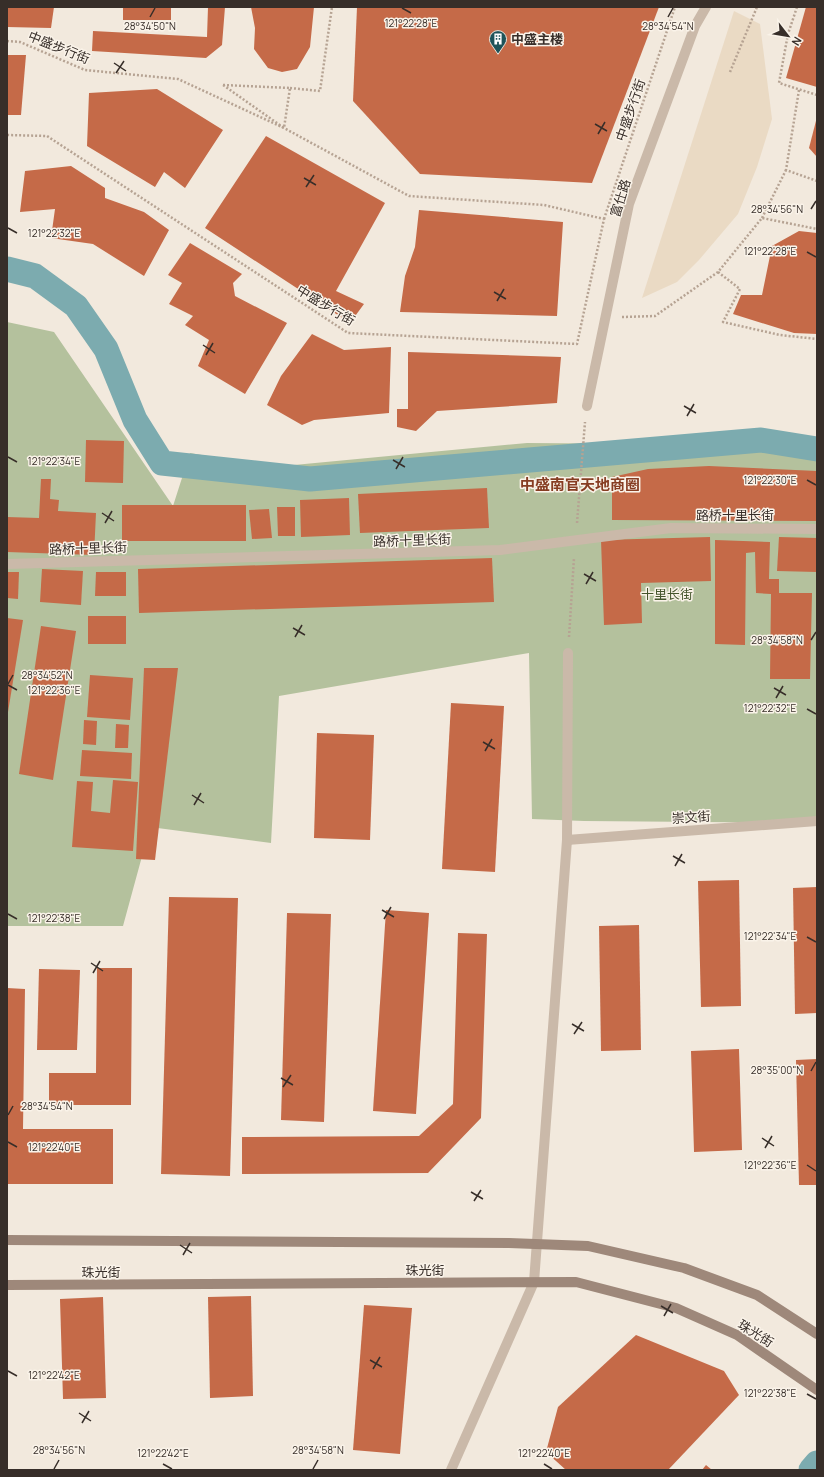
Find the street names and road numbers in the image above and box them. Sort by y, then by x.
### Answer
street label: 中盛步行街 [25,26,93,68]
street label: 中盛步行街 [611,76,649,144]
street label: 富仕路 [606,177,634,219]
street label: 中盛步行街 [294,281,358,329]
street label: 路桥十里长街 [696,506,774,524]
street label: 路桥十里长街 [373,530,451,550]
street label: 路桥十里长街 [49,538,127,558]
street label: 崇文街 [671,807,711,827]
street label: 珠光街 [405,1261,445,1279]
street label: 珠光街 [81,1263,121,1281]
street label: 珠光街 [735,1315,777,1351]

